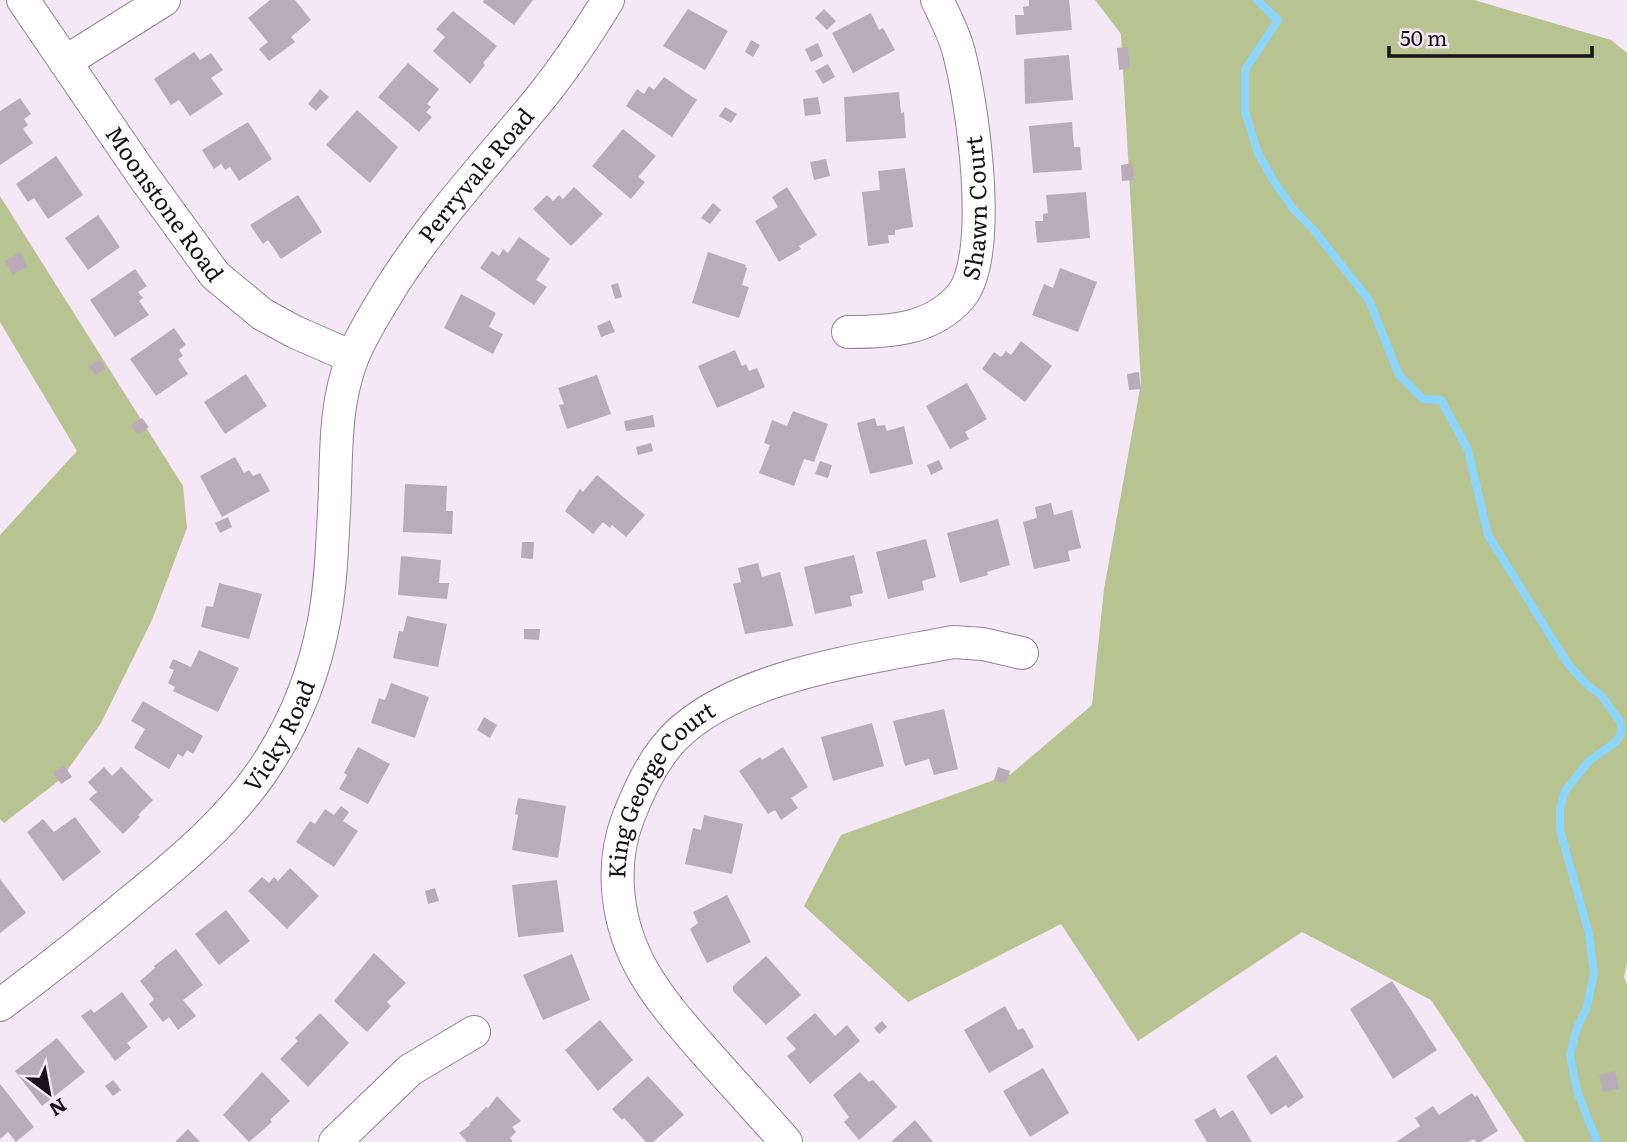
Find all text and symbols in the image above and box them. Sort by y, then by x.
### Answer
scale bar [1389,14,1592,58]
text: 50 m [1400,21,1447,52]
street label: Perryvale Road [409,99,541,249]
street label: Moonstone Road [98,118,233,288]
street label: Shawn Court [952,134,994,284]
street label: Vicky Road [234,675,322,798]
street label: King George Court [598,691,721,879]
north arrow [14,1058,84,1128]
text: N [44,1092,73,1124]

